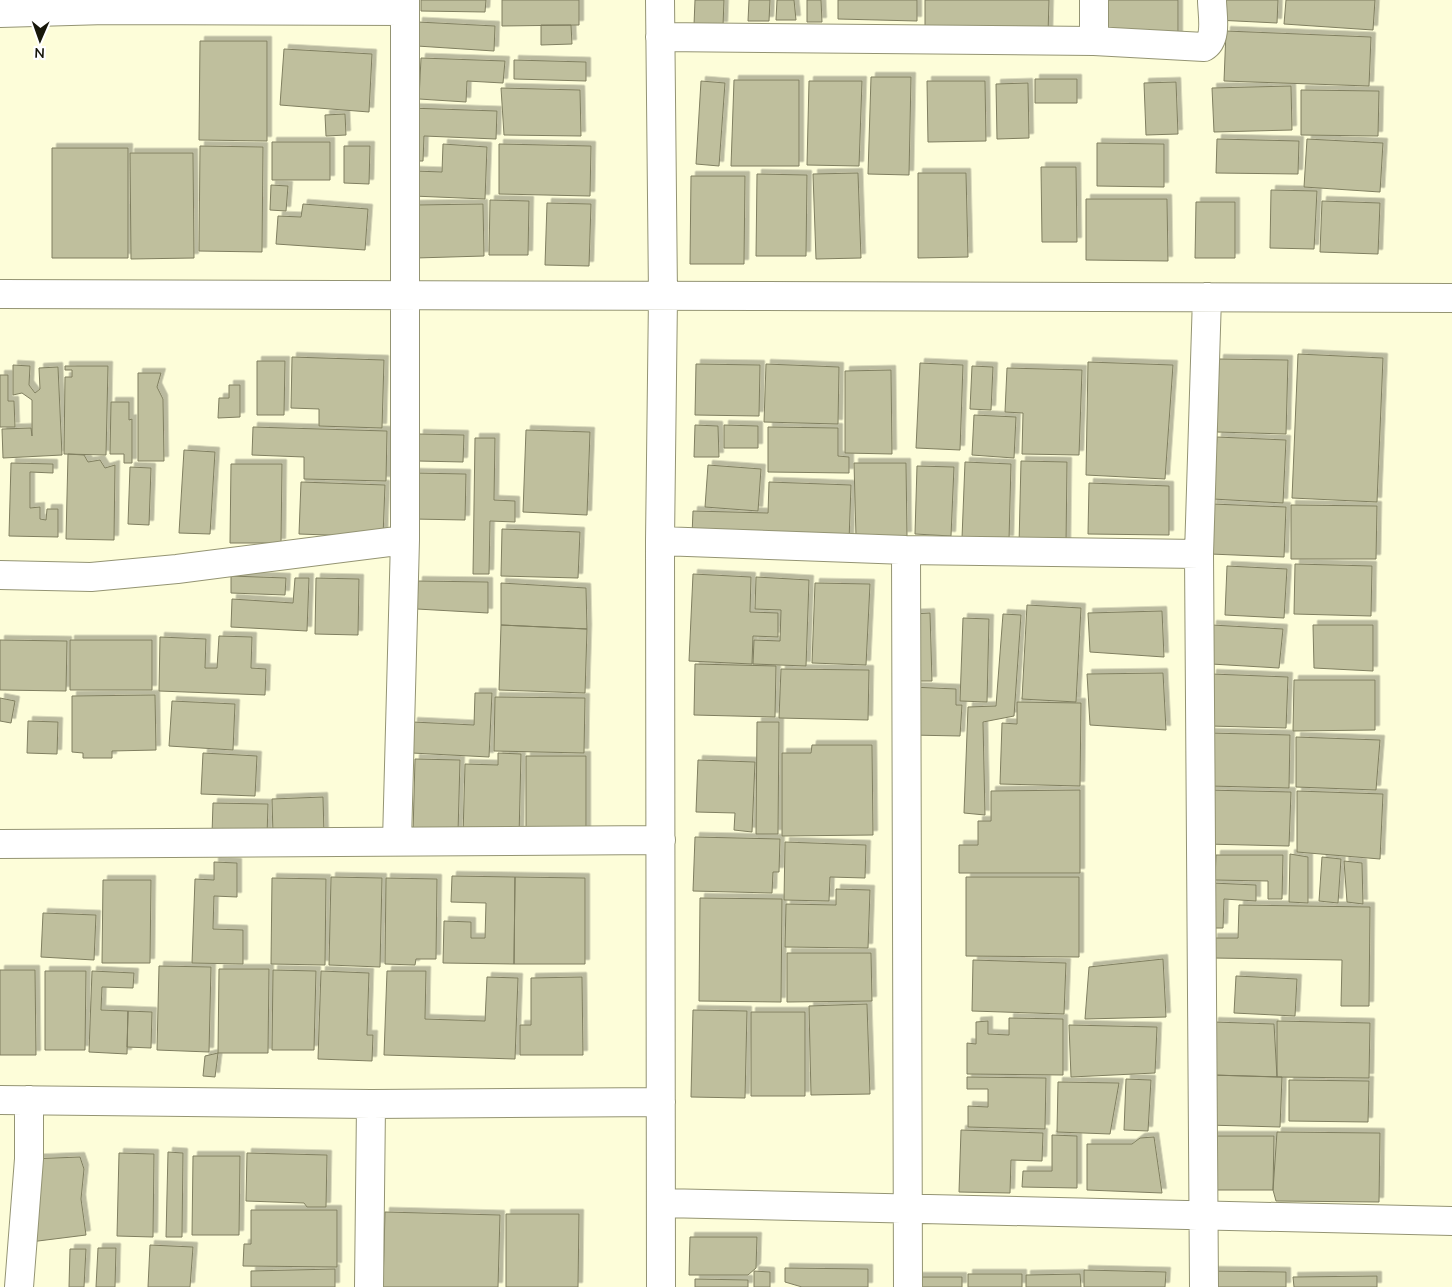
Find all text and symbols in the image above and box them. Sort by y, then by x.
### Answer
north arrow [15,15,65,65]
text: N [34,43,45,62]

